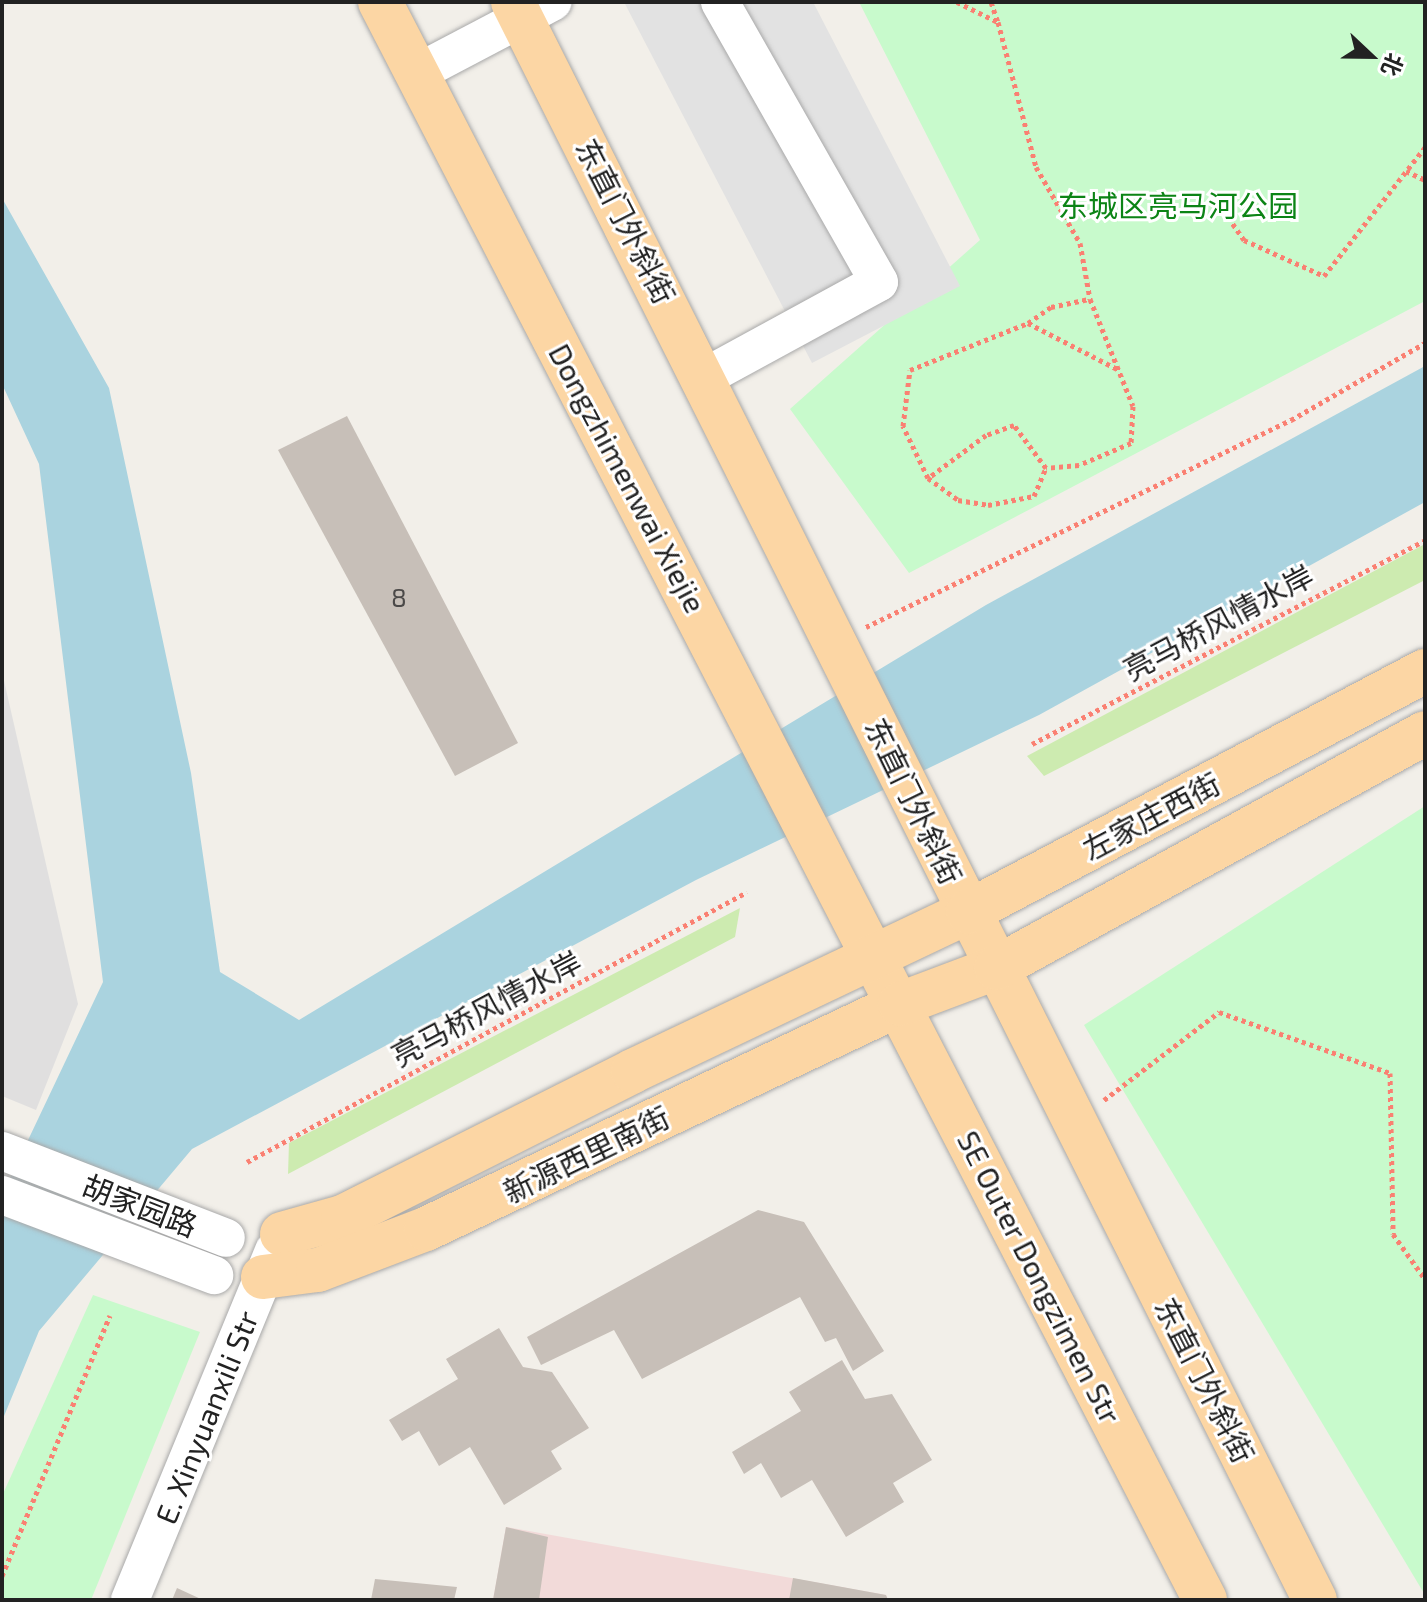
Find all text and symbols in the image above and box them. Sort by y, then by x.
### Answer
north arrow [1331,16,1411,96]
text: 北 [1377,50,1409,80]
street label: 东直门外斜街 [569,133,683,309]
park label: 东城区亮马河公园 [1058,187,1298,223]
street label: Dongzhimenwai Xiejie [542,337,714,619]
street label: 亮马桥风情水岸 [1117,557,1319,687]
house number: 8 [391,581,407,613]
street label: 东直门外斜街 [858,712,970,890]
street label: 左家庄西街 [1076,765,1226,867]
street label: 亮马桥风情水岸 [385,943,587,1073]
street label: 新源西里南街 [497,1098,675,1210]
street label: SE Outer Dongzimen Str [950,1124,1130,1430]
street label: 胡家园路 [78,1167,202,1243]
street label: 东直门外斜街 [1148,1292,1262,1468]
street label: E. Xinyuanxili Str [147,1305,265,1529]

